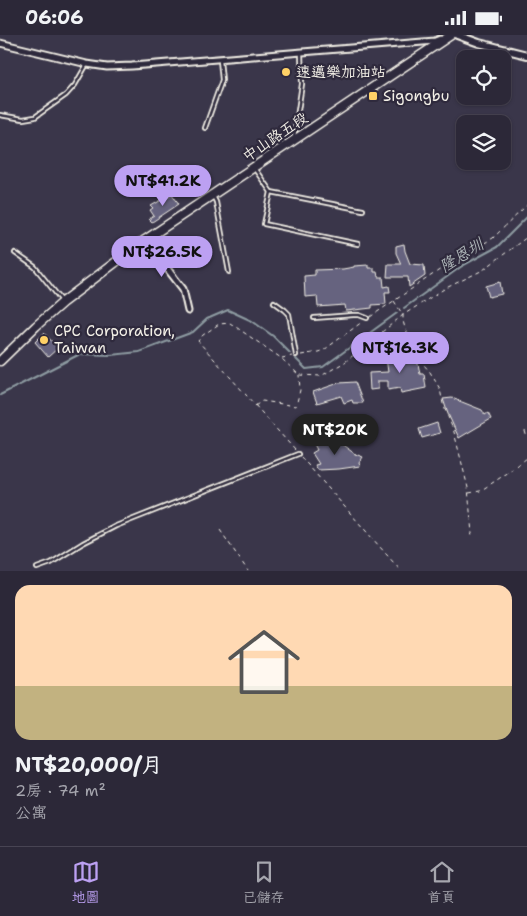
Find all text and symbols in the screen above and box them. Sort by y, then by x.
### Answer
text: 06:06 [25,5,83,30]
map controls [456,50,511,170]
button: locate [456,50,511,105]
place label: 速邁樂加油站 [296,62,386,82]
marker: 速邁樂加油站 [280,66,292,78]
place label: Sigongbu [383,86,449,106]
marker: Sigongbu [367,90,379,102]
street label: 中山路五段 [238,108,312,166]
button: layers [456,115,511,170]
pin: NT$41.2K [111,165,215,207]
text: NT$41.2K [125,170,201,191]
water label: 隆恩圳 [435,233,489,277]
pin: NT$26.5K [110,235,214,278]
text: NT$26.5K [122,241,202,262]
place label: CPC Corporation, Taiwan [54,321,175,358]
pin: NT$16.3K [348,331,452,374]
marker: CPC Corporation, Taiwan [38,334,50,346]
text: NT$16.3K [362,337,438,358]
pin: NT$20K [294,413,376,456]
text: NT$20K [303,419,367,440]
icon: home [219,617,309,707]
text: NT$20,000/月 [15,751,163,779]
text: 2房 · 74 m² [15,780,106,801]
text: 公寓 [15,802,47,823]
tab: 地圖 [72,858,100,906]
tab: 已儲存 [243,858,285,906]
tab: 首頁 [428,858,456,906]

